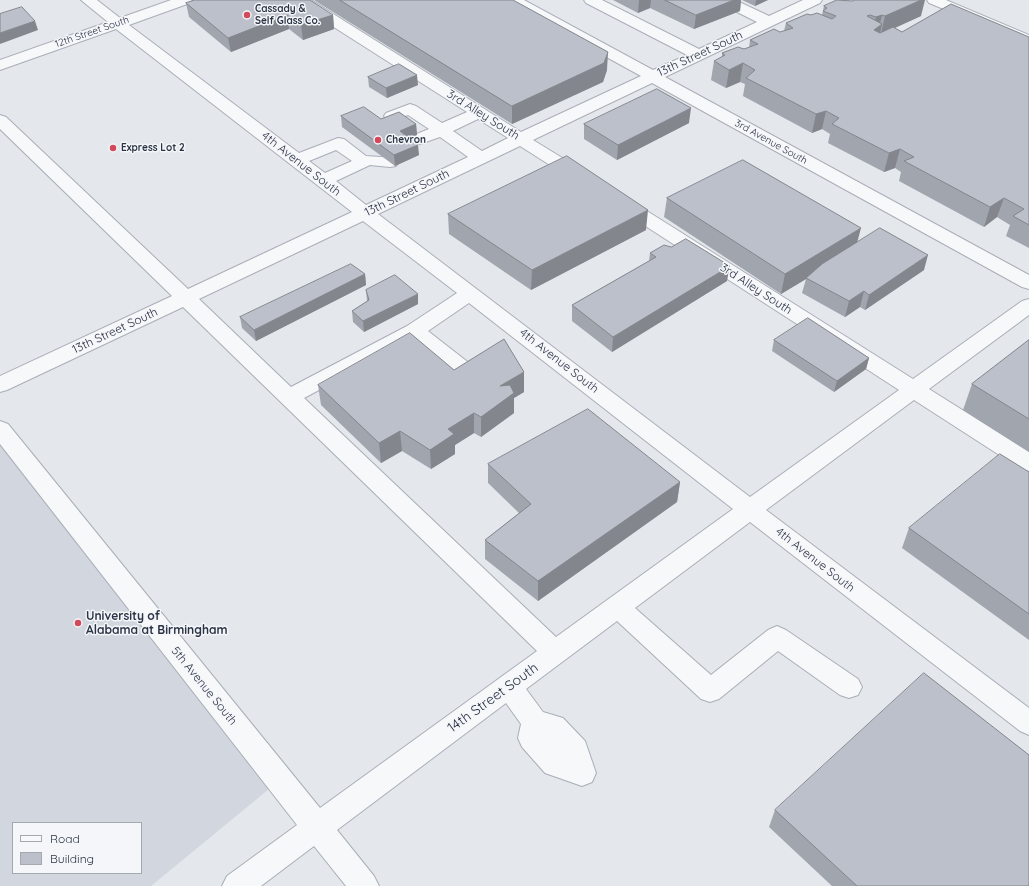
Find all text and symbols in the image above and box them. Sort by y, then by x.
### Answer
place label: Cassady & Self Glass Co. [255,3,320,26]
marker: Cassady & Self Glass Co. [242,10,252,20]
street label: 12th Street South [53,14,131,50]
street label: 13th Street South [655,28,745,80]
street label: 3rd Alley South [444,87,522,143]
street label: 3rd Avenue South [733,117,809,167]
street label: 4th Avenue South [259,129,343,199]
place label: Chevron [386,134,426,146]
marker: Chevron [373,135,383,145]
place label: Express Lot 2 [121,142,185,154]
marker: Express Lot 2 [108,143,118,153]
street label: 13th Street South [362,166,452,220]
street label: 3rd Alley South [717,260,795,318]
street label: 13th Street South [70,305,160,357]
street label: 4th Avenue South [517,326,601,396]
street label: 4th Avenue South [773,525,857,595]
place label: University of Alabama at Birmingham [86,609,228,637]
marker: University of Alabama at Birmingham [73,618,83,628]
street label: 5th Avenue South [168,644,240,728]
street label: 14th Street South [444,659,542,737]
legend [12,822,142,874]
text: Road [50,831,80,846]
text: Building [50,851,94,866]

